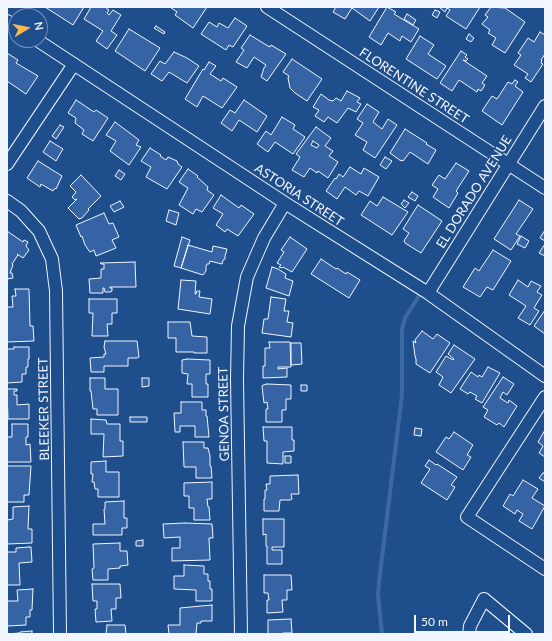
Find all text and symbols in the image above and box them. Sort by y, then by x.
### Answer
north arrow [8,8,48,48]
text: N [32,21,46,31]
street label: FLORENTINE STREET [356,45,472,127]
street label: EL DORADO AVENUE [433,133,515,251]
street label: ASTORIA STREET [252,160,346,230]
street label: BLEEKER STREET [35,357,53,461]
street label: GENOA STREET [215,366,233,462]
scale bar [416,607,512,633]
text: 50 m [421,614,448,629]

